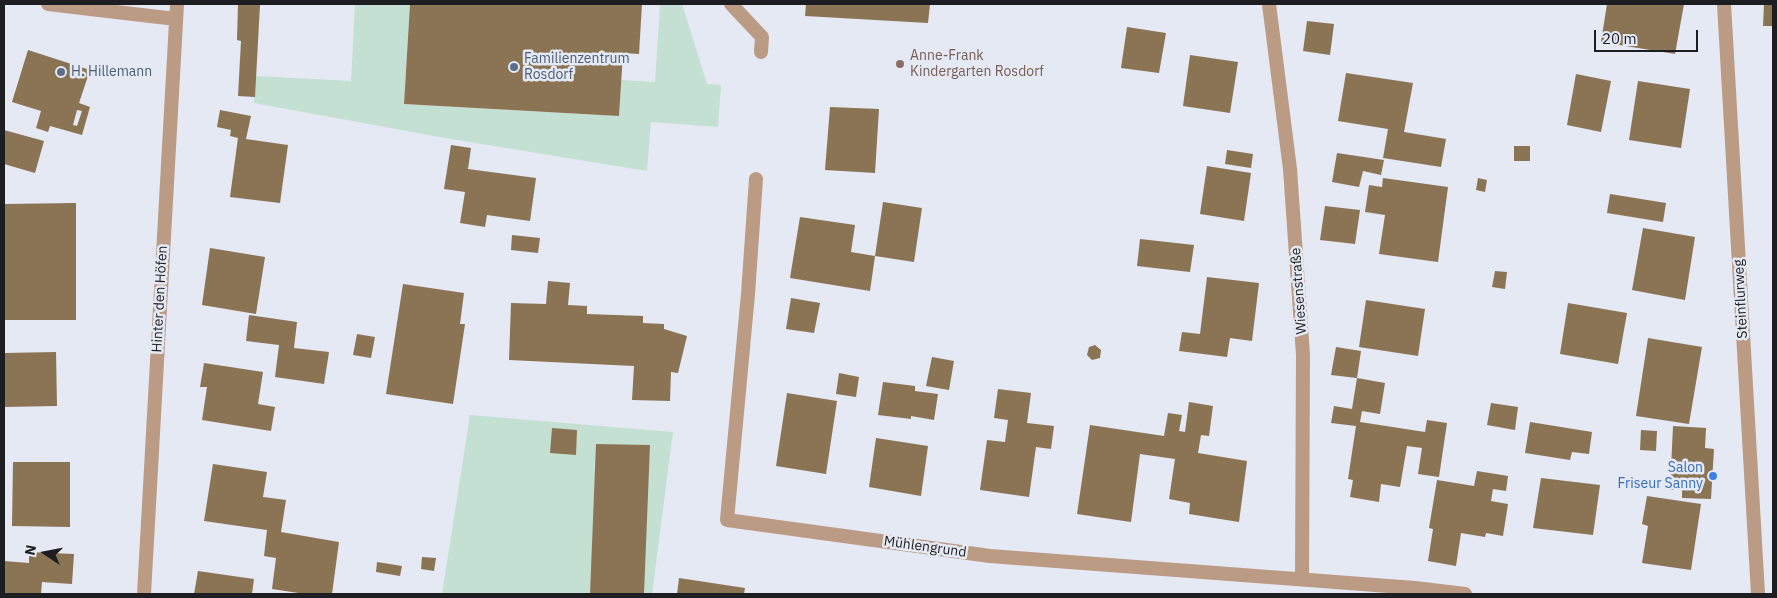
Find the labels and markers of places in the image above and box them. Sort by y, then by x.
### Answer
place label: Anne-Frank Kindergarten Rosdorf [910,48,1044,80]
place label: Familienzentrum Rosdorf [524,51,630,84]
marker: Anne-Frank Kindergarten Rosdorf [894,58,906,70]
marker: Familienzentrum Rosdorf [508,61,520,73]
place label: H. Hillemann [71,64,152,80]
marker: H. Hillemann [55,66,67,78]
place label: Salon Friseur Sanny [1618,460,1703,492]
marker: Salon Friseur Sanny [1707,470,1719,482]

